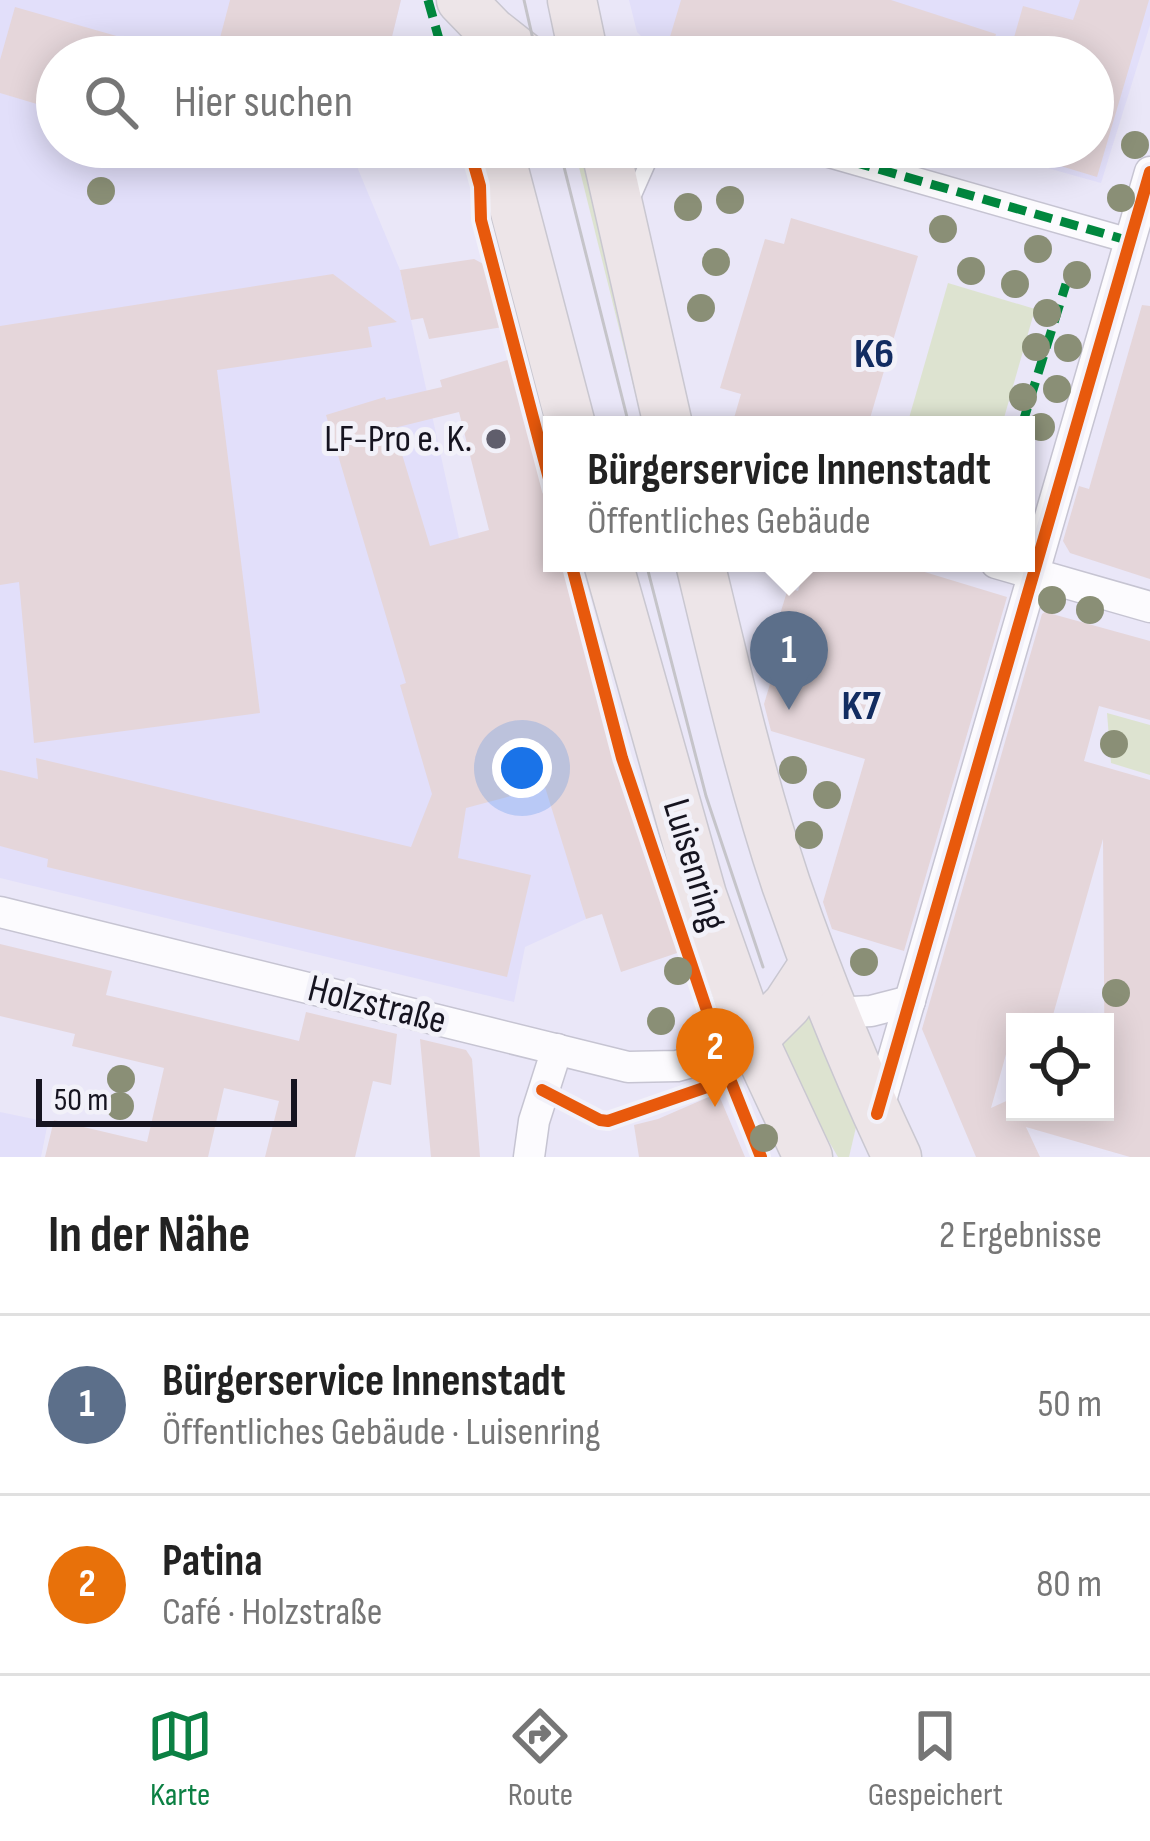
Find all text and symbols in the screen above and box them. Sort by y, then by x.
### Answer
search box [36,36,1114,168]
icon: search [78,69,144,135]
text: Hier suchen [174,75,353,130]
district label: K6 [854,329,894,380]
place label: LF-Pro e. K. [324,416,472,463]
popup [543,416,1035,572]
marker: LF-Pro e. K. [483,426,509,452]
text: Bürgerservice Innenstadt [587,443,991,498]
text: Öffentliches Gebäude [587,498,871,545]
pin: 1 [750,611,828,710]
district label: K7 [841,681,881,732]
your location [492,738,552,798]
street label: Luisenring [652,794,736,936]
street label: Holzstraße [303,965,451,1045]
pin: 2 [676,1008,754,1107]
map controls [1006,1013,1114,1121]
button: locate [1006,1013,1114,1121]
scale bar [36,1073,297,1126]
text: 50 m [54,1080,108,1120]
text: In der Nähe [48,1205,250,1266]
text: 2 Ergebnisse [939,1212,1102,1259]
text: Bürgerservice Innenstadt [162,1354,566,1409]
text: 1 [79,1381,95,1428]
text: 50 m [1038,1381,1102,1428]
text: Öffentliches Gebäude · Luisenring [162,1409,601,1456]
text: Patina [162,1534,263,1589]
text: 2 [78,1561,96,1608]
text: 80 m [1036,1561,1102,1608]
text: Café · Holzstraße [162,1589,382,1636]
tab: Karte [147,1703,213,1815]
tab: Route [507,1703,573,1815]
tab: Gespeichert [868,1703,1003,1815]

